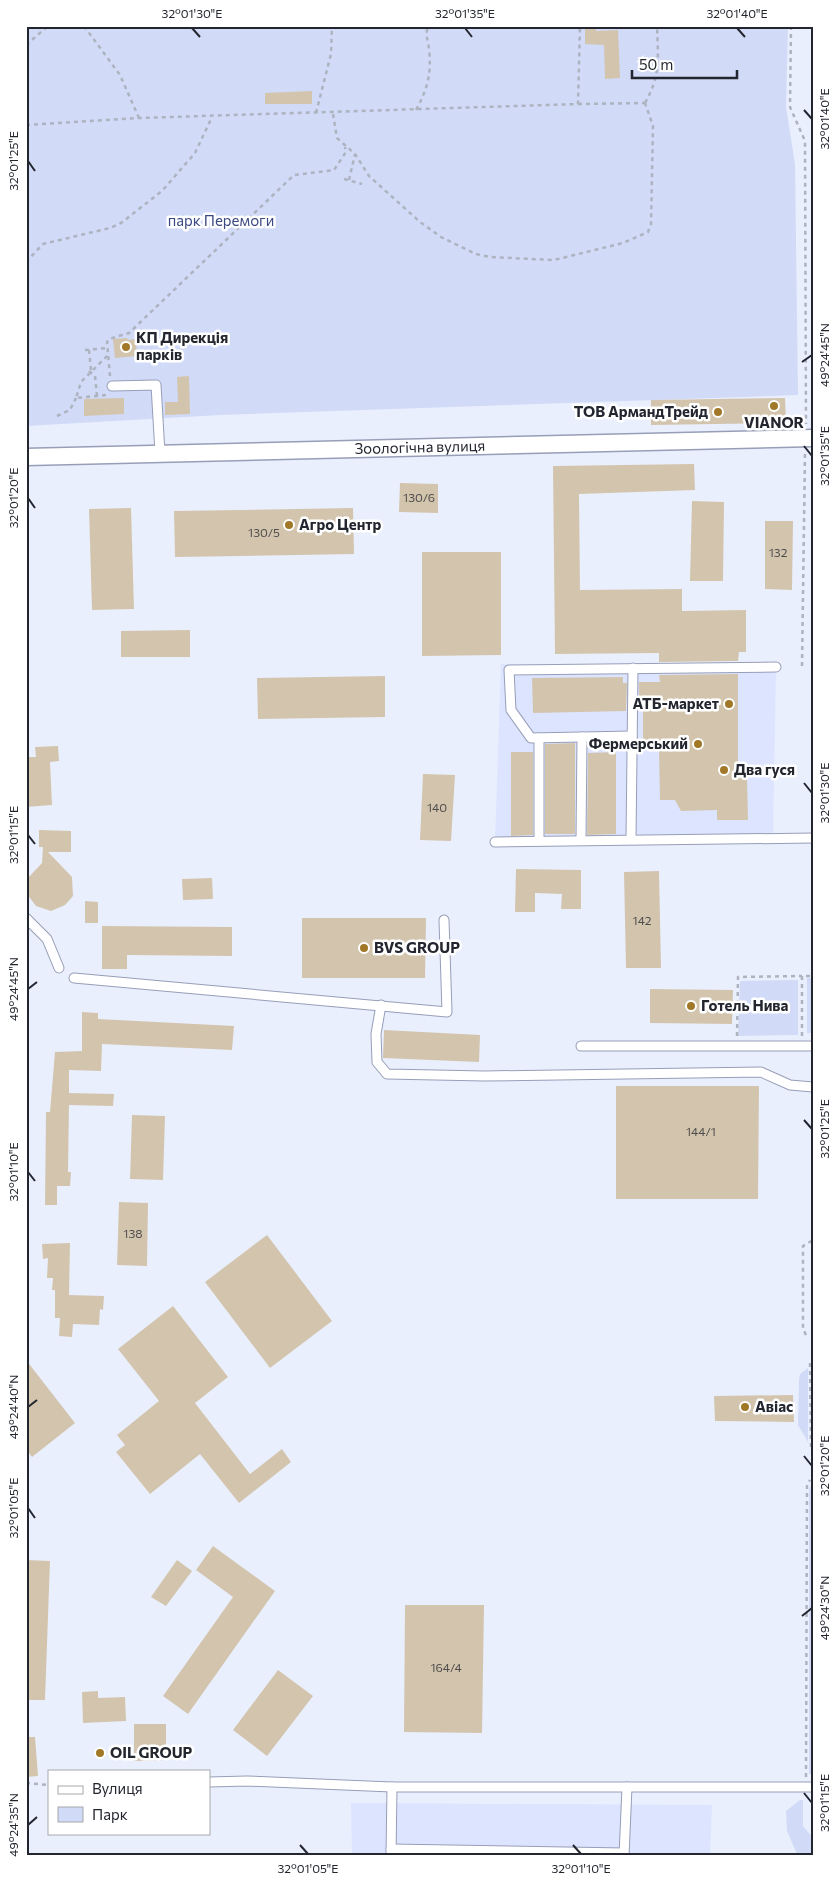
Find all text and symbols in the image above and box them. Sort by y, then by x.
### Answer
text: 32°01'30"E [162,6,222,20]
text: 32°01'35"E [435,6,495,20]
text: 32°01'40"E [706,6,768,20]
scale bar [632,48,736,80]
text: 50 m [639,55,673,73]
text: 32°01'40"E [817,88,831,150]
text: 32°01'25"E [6,131,20,191]
park label: парк Перемоги [168,211,274,229]
text: 49°24'45"N [817,323,831,387]
place label: КП Дирекція парків [136,328,228,363]
marker: КП Дирекція парків [120,341,132,353]
marker: VIANOR [768,400,780,412]
place label: ТОВ АрмандТрейд [574,402,709,420]
marker: ТОВ АрмандТрейд [712,406,724,418]
place label: VIANOR [744,413,805,431]
text: 32°01'35"E [817,426,831,486]
street label: Зоологічна вулиця [354,436,485,457]
text: 32°01'20"E [6,468,20,528]
house number: 130/6 [403,490,435,504]
place label: Агро Центр [299,515,382,533]
marker: Агро Центр [283,519,295,531]
house number: 130/5 [248,525,280,539]
house number: 132 [769,545,788,559]
place label: АТБ-маркет [633,694,719,712]
marker: АТБ-маркет [723,698,735,710]
place label: Фермерський [589,734,688,752]
marker: Фермерський [692,738,704,750]
place label: Два гуся [734,760,795,778]
text: 32°01'30"E [817,763,831,823]
marker: Два гуся [718,764,730,776]
house number: 140 [427,800,447,814]
text: 32°01'15"E [6,806,20,864]
house number: 142 [633,913,652,927]
place label: BVS GROUP [374,938,460,956]
marker: BVS GROUP [358,942,370,954]
text: 49°24'45"N [6,957,20,1021]
place label: Готель Нива [701,996,789,1014]
marker: Готель Нива [685,1000,697,1012]
text: 32°01'25"E [817,1099,831,1159]
house number: 144/1 [686,1124,716,1138]
text: 32°01'10"E [6,1142,20,1202]
house number: 138 [123,1226,143,1240]
text: 49°24'40"N [6,1375,20,1439]
place label: Авіас [755,1397,793,1415]
marker: Авіас [739,1401,751,1413]
text: 32°01'20"E [817,1436,831,1496]
text: 32°01'05"E [6,1478,20,1538]
text: 49°24'30"N [817,1576,831,1640]
house number: 164/4 [430,1660,462,1674]
place label: OIL GROUP [110,1743,193,1761]
marker: OIL GROUP [94,1747,106,1759]
legend [48,1770,210,1834]
text: 32°01'15"E [817,1774,831,1832]
text: Вулиця [92,1779,143,1797]
text: 49°24'35"N [6,1793,20,1857]
text: Парк [92,1805,128,1823]
text: 32°01'05"E [278,1861,338,1875]
text: 32°01'10"E [551,1861,611,1875]

